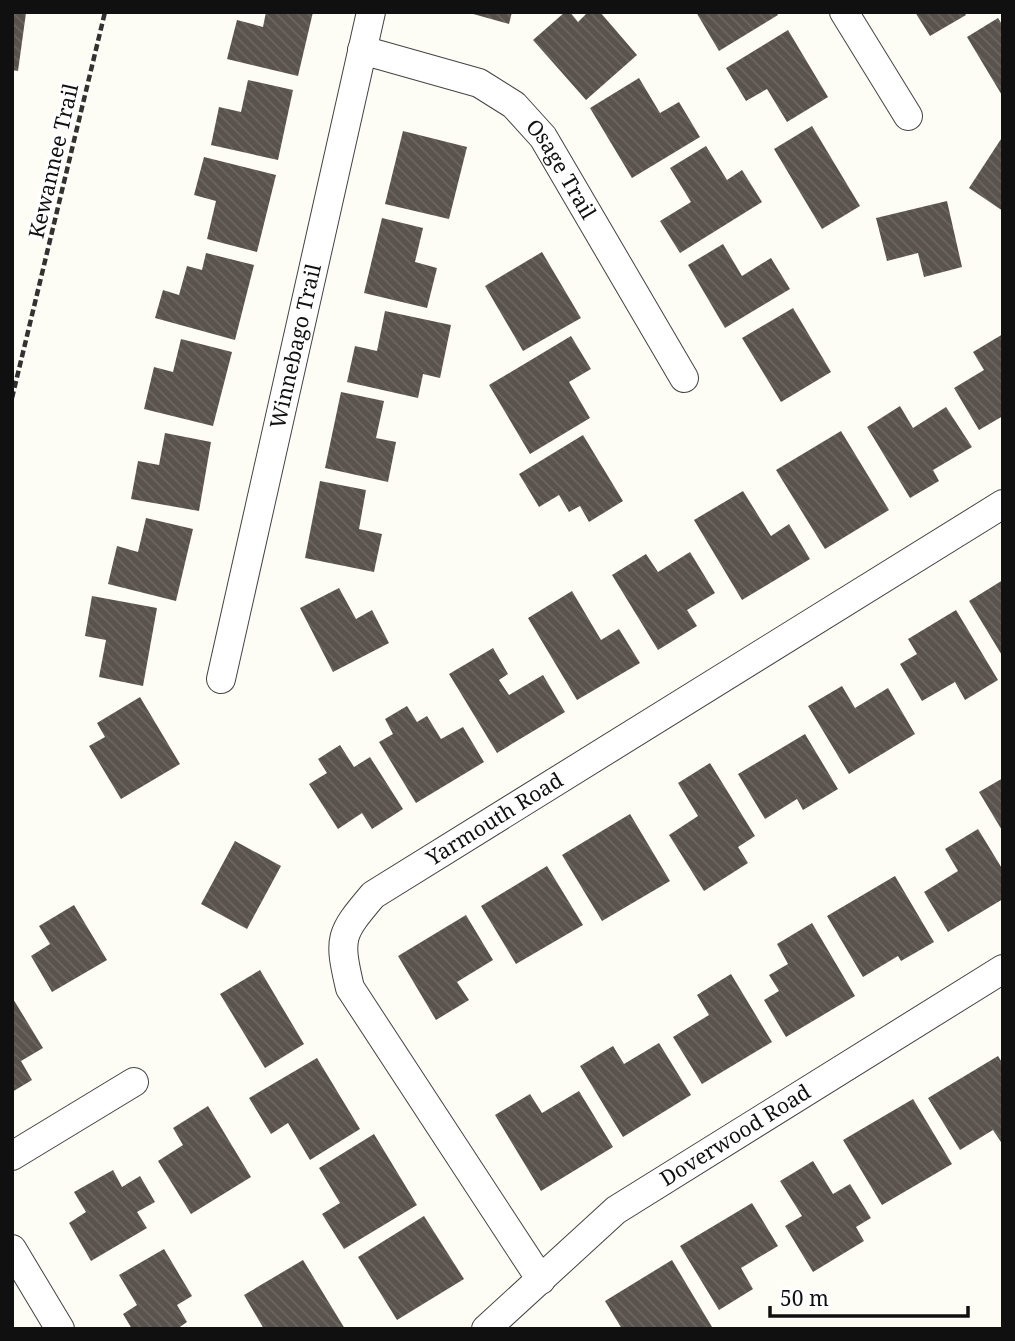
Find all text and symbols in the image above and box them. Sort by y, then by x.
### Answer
street label: Kewannee Trail [22,80,85,241]
street label: Osage Trail [520,113,603,224]
street label: Winnebago Trail [263,261,327,431]
street label: Yarmouth Road [420,766,568,872]
street label: Doverwood Road [655,1077,815,1192]
scale bar [770,1274,968,1318]
text: 50 m [780,1284,829,1312]

